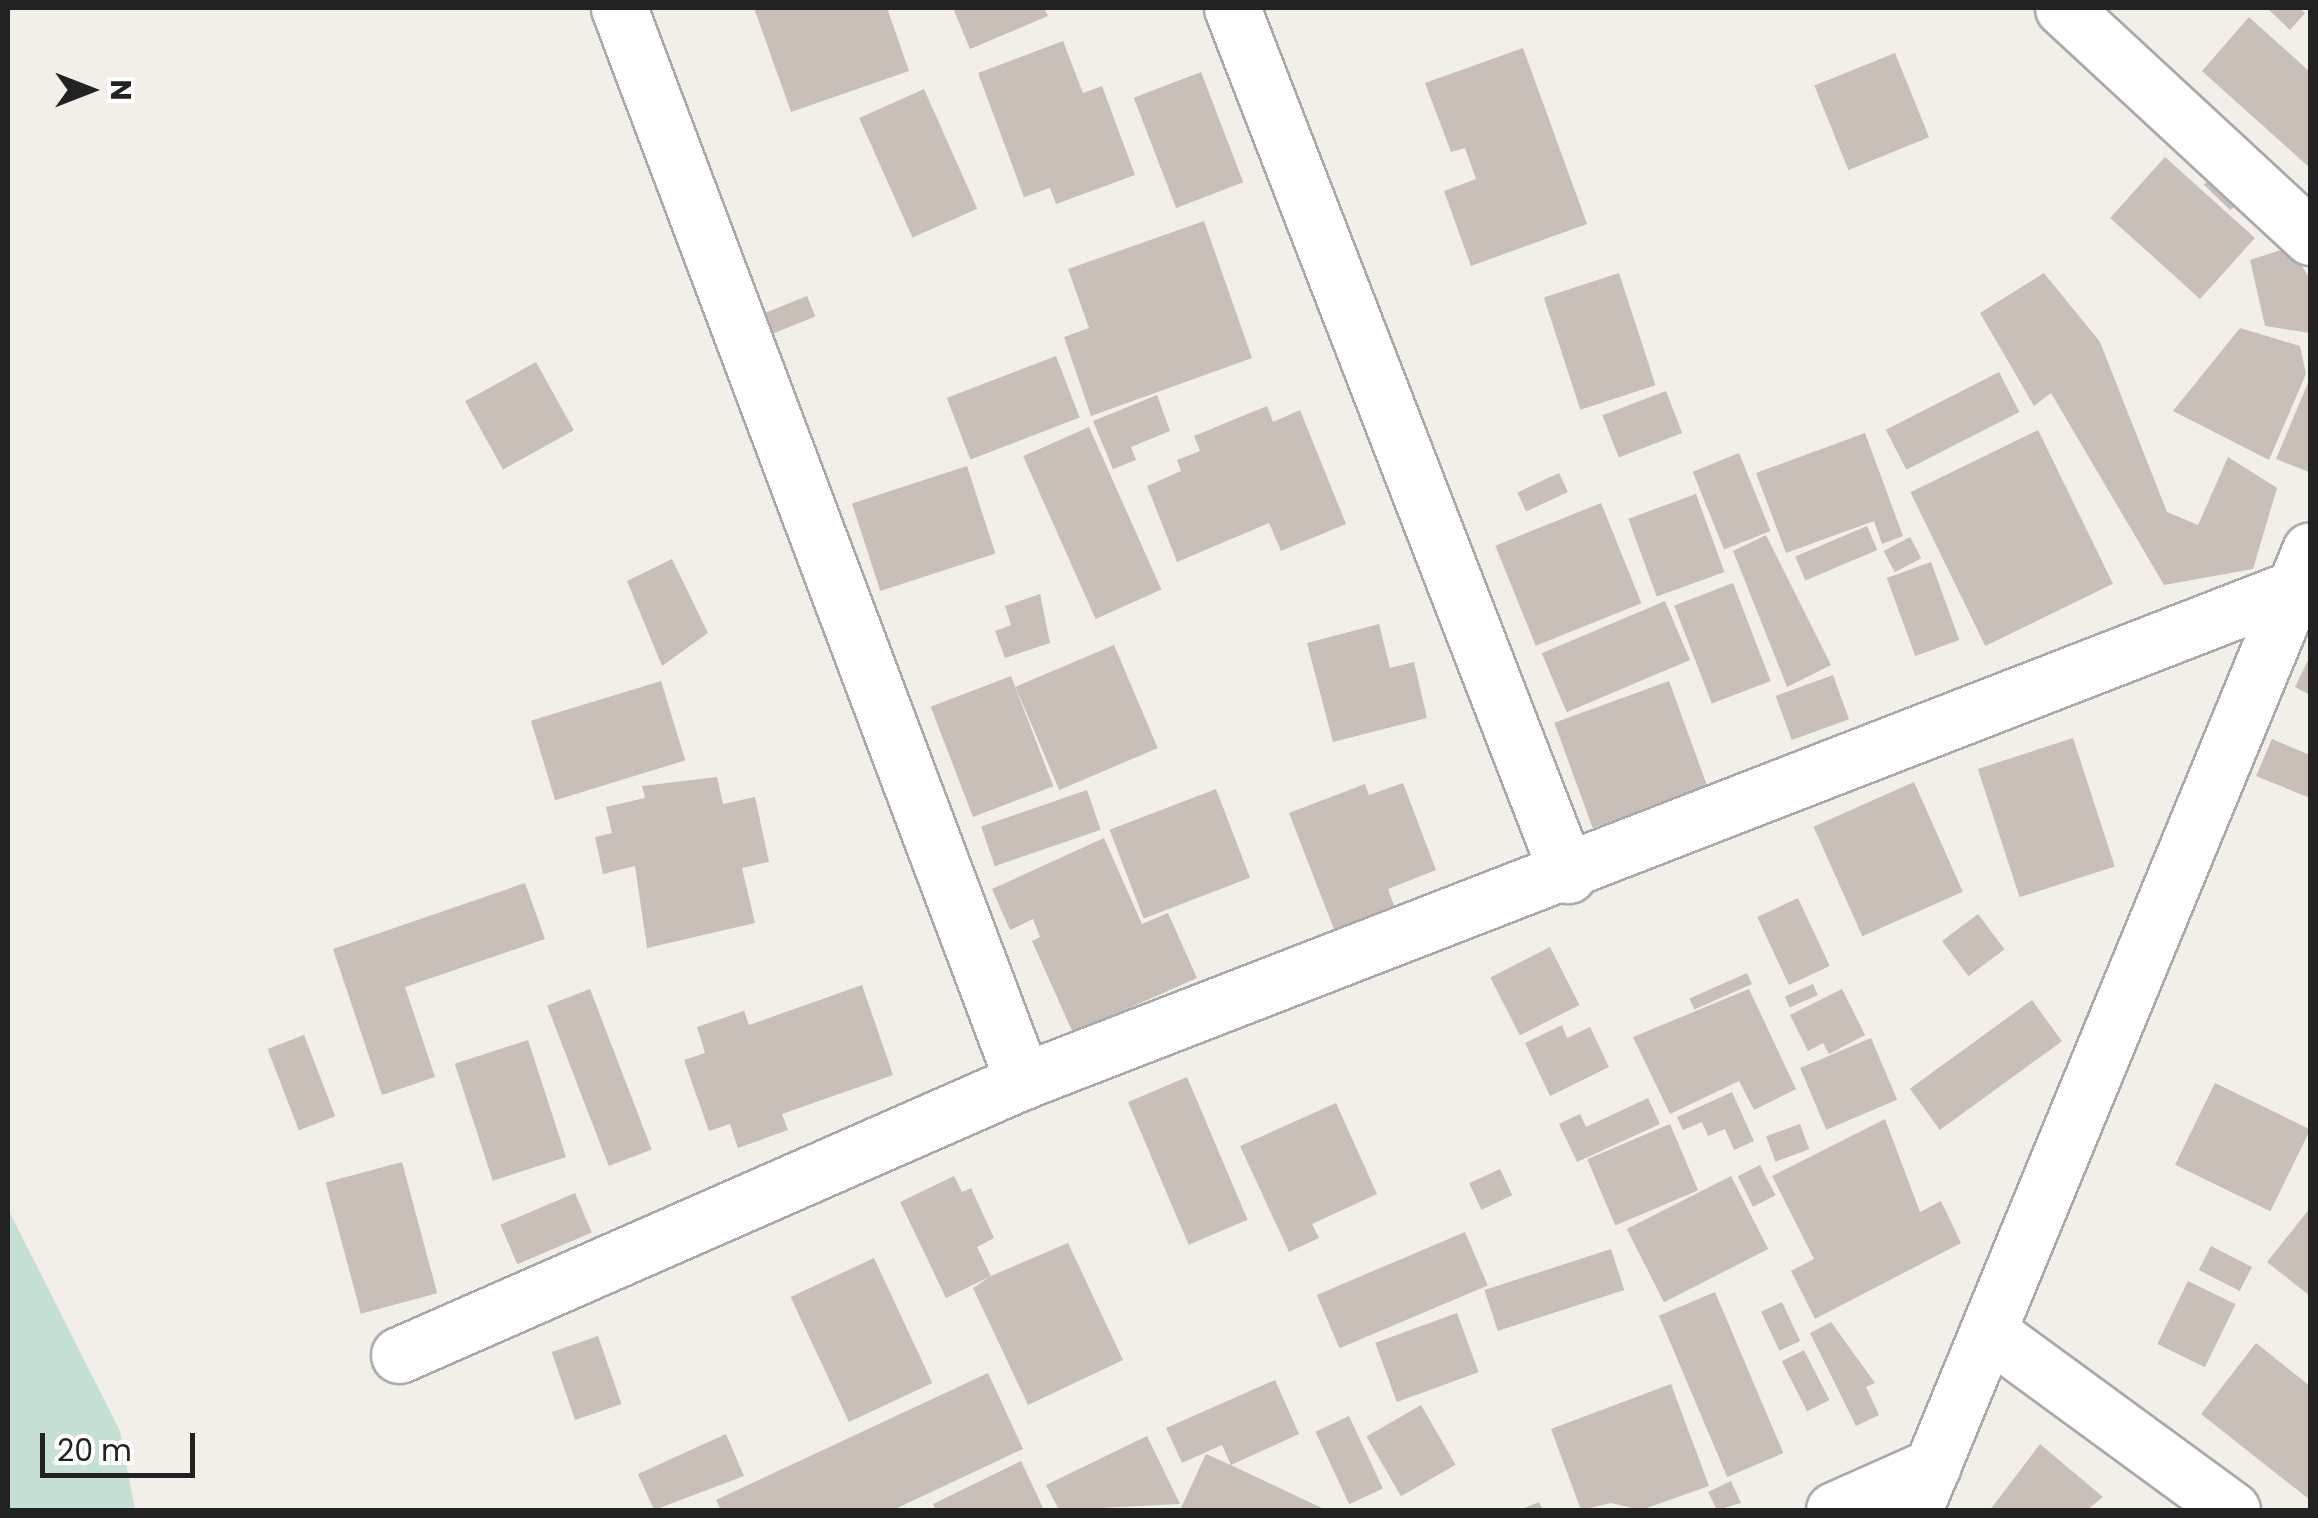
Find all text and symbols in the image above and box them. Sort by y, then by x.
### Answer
north arrow [40,40,140,140]
text: N [101,79,140,101]
scale bar [45,1413,200,1475]
text: 20 m [57,1429,132,1472]

